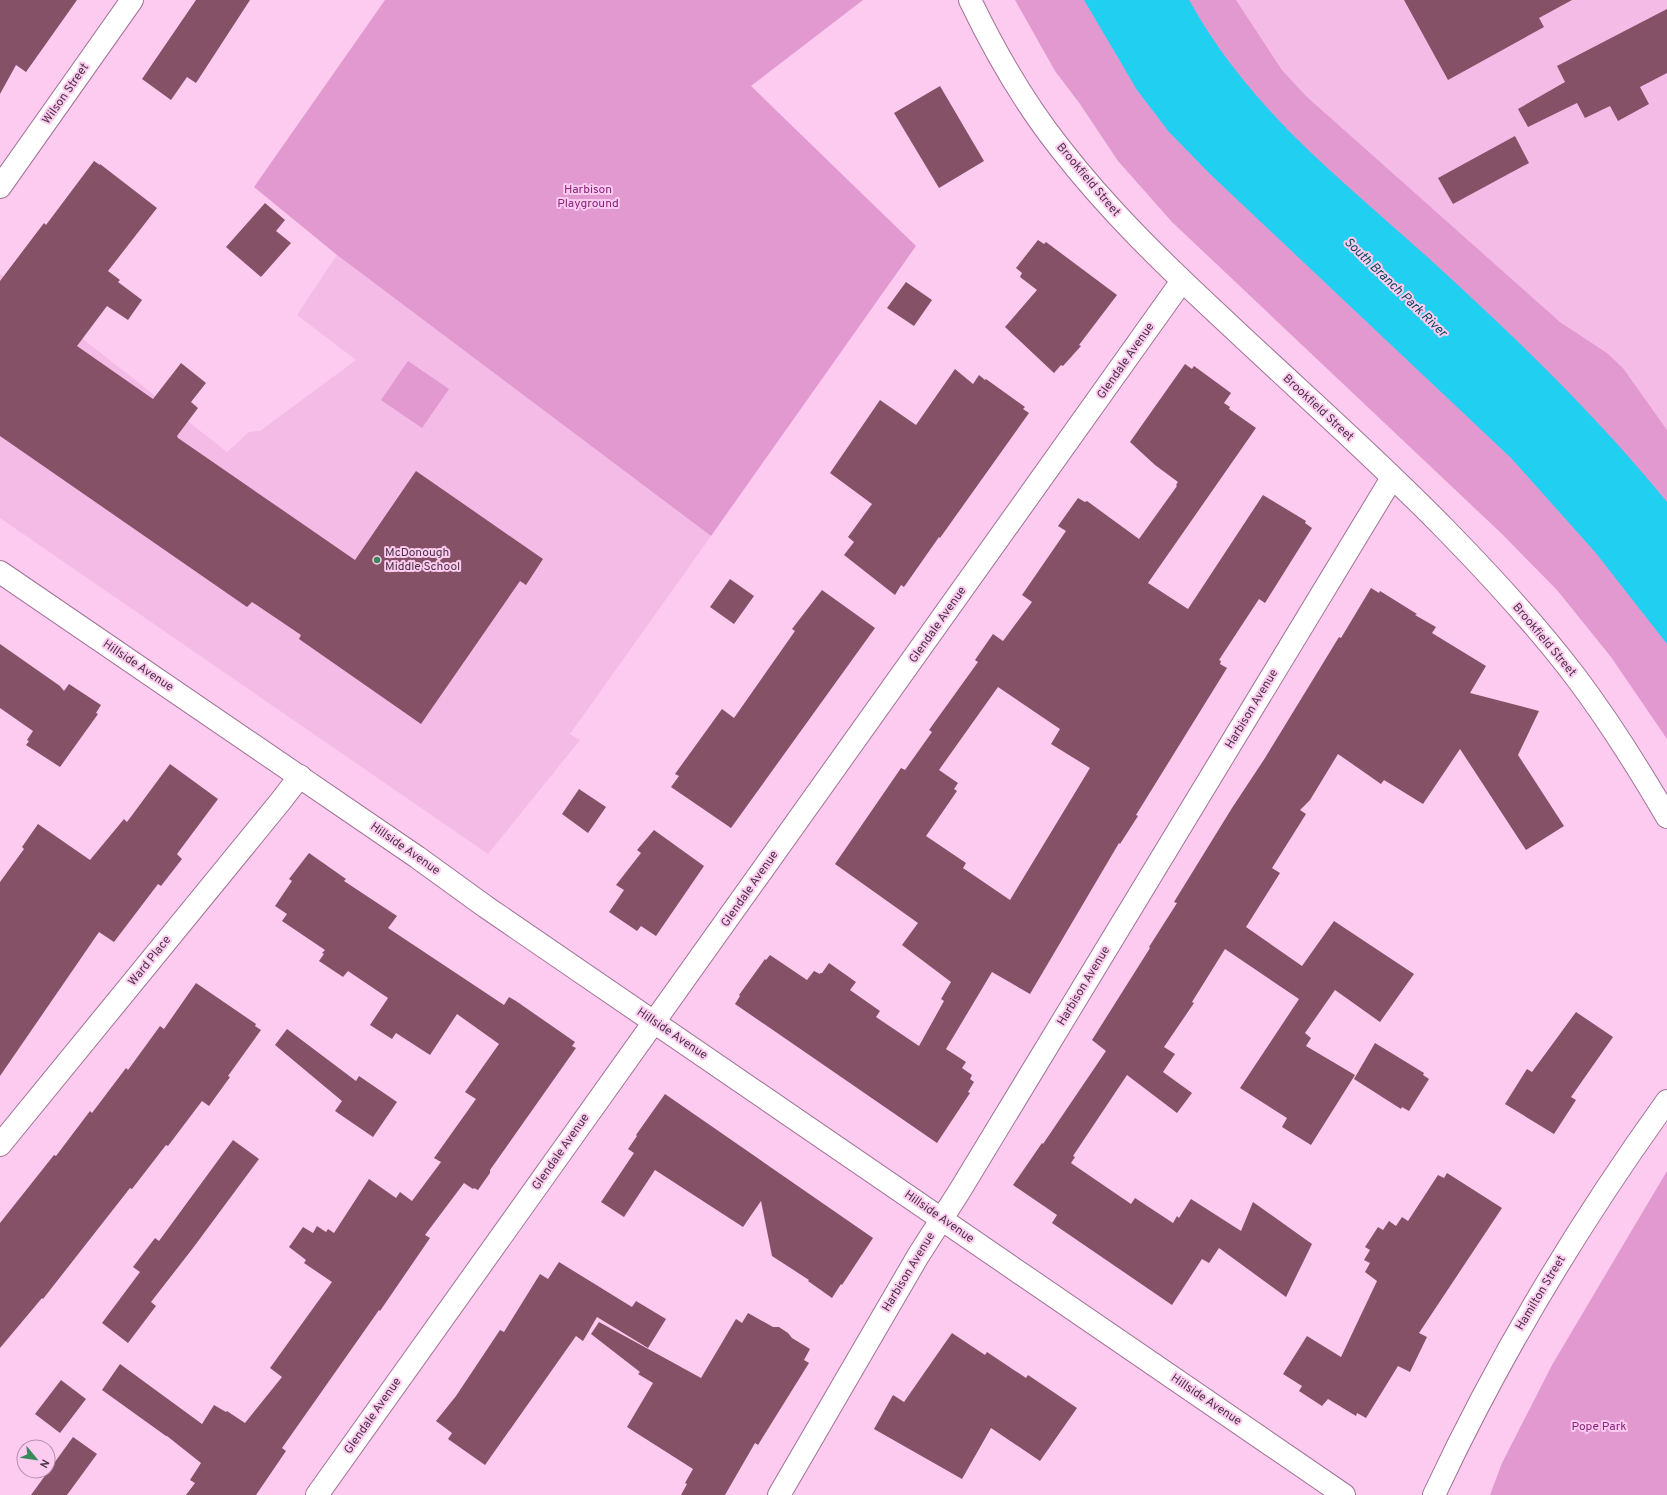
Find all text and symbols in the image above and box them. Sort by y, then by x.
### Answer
street label: Wilson Street [39,60,93,128]
street label: Brookfield Street [1053,140,1123,220]
park label: Harbison Playground [557,182,619,212]
water label: South Branch Park River [1340,235,1450,342]
street label: Glendale Avenue [1094,320,1158,402]
street label: Brookfield Street [1279,371,1357,445]
place label: McDonough Middle School [385,545,460,575]
marker: McDonough Middle School [372,555,382,565]
street label: Glendale Avenue [906,584,970,666]
street label: Brookfield Street [1509,600,1579,680]
street label: Hillside Avenue [100,636,176,696]
street label: Harbison Avenue [1222,666,1282,752]
street label: Hillside Avenue [367,819,443,879]
street label: Glendale Avenue [718,848,782,930]
street label: Ward Place [125,933,175,989]
street label: Harbison Avenue [1054,943,1114,1029]
street label: Hillside Avenue [634,1004,710,1064]
street label: Glendale Avenue [529,1111,593,1193]
street label: Hillside Avenue [901,1187,977,1247]
street label: Harbison Avenue [879,1229,939,1315]
street label: Hamilton Street [1512,1253,1570,1333]
street label: Hillside Avenue [1168,1370,1244,1430]
street label: Glendale Avenue [341,1375,405,1457]
park label: Pope Park [1571,1419,1627,1435]
north arrow [16,1439,56,1479]
text: N [36,1457,52,1470]

